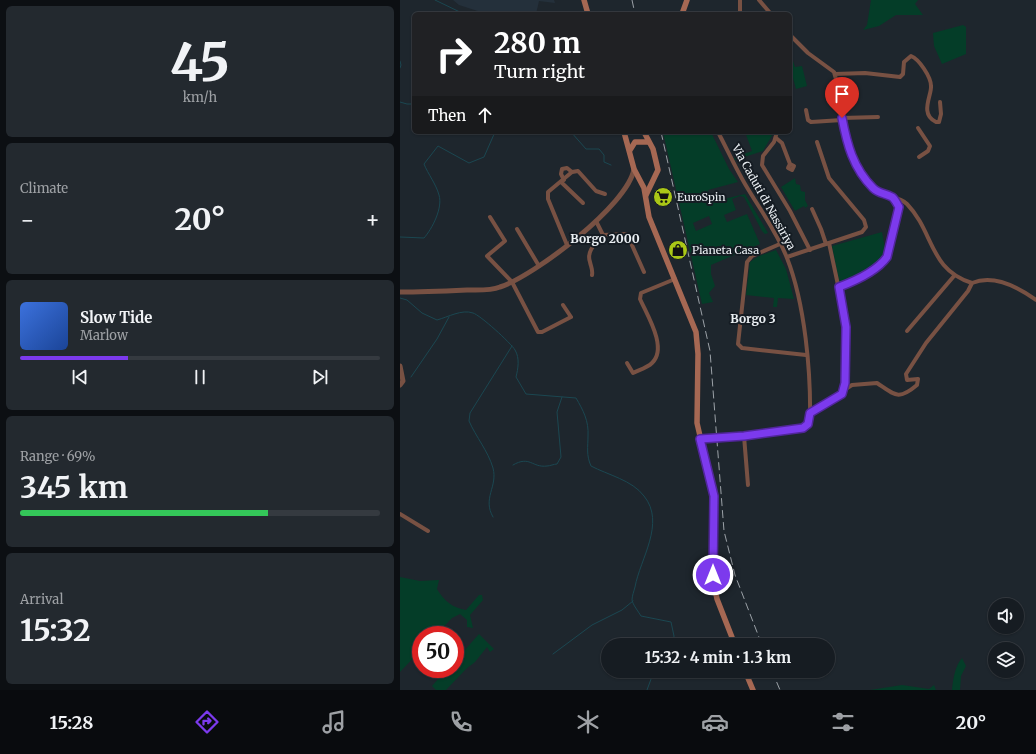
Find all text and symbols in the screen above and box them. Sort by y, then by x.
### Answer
text: 280 m [494,25,581,61]
icon: right [428,28,480,80]
text: 45 [170,30,230,95]
text: Turn right [494,60,585,83]
pin [825,77,859,118]
icon: arrive [831,83,853,105]
text: km/h [183,89,217,106]
icon: ahead [474,104,496,126]
text: Then [428,106,466,125]
street label: Via Caduti di Nassiriya [729,141,799,252]
text: Climate [20,180,68,197]
supermarket icon: EuroSpin [652,186,674,208]
place label: EuroSpin [677,190,726,204]
text: 20° [175,200,225,238]
text: − [20,206,35,234]
text: + [365,206,380,234]
district label: Borgo 2000 [570,231,640,246]
shop icon: Pianeta Casa [667,239,689,261]
place label: Pianeta Casa [692,243,759,257]
text: Slow Tide [80,308,152,327]
district label: Borgo 3 [730,311,776,326]
text: Marlow [80,327,128,344]
icon: previous [69,366,91,388]
icon: pause [189,366,211,388]
icon: next [309,366,331,388]
text: Range · 69% [20,448,95,465]
text: 345 km [20,468,128,506]
position arrow [692,554,734,596]
text: Arrival [20,591,63,608]
map controls [988,598,1024,678]
button: sound [988,598,1024,634]
text: 15:32 [20,611,91,649]
speed limit sign: 50 [412,626,464,678]
button: layers [988,642,1024,678]
text: 15:32 · 4 min · 1.3 km [645,648,791,667]
icon: directions [193,708,221,736]
icon: music [320,708,348,736]
icon: phone [447,708,475,736]
icon: climate [574,708,602,736]
icon: car [701,708,729,736]
icon: filters [829,708,857,736]
text: 15:28 [50,711,93,734]
text: 20° [956,711,986,734]

